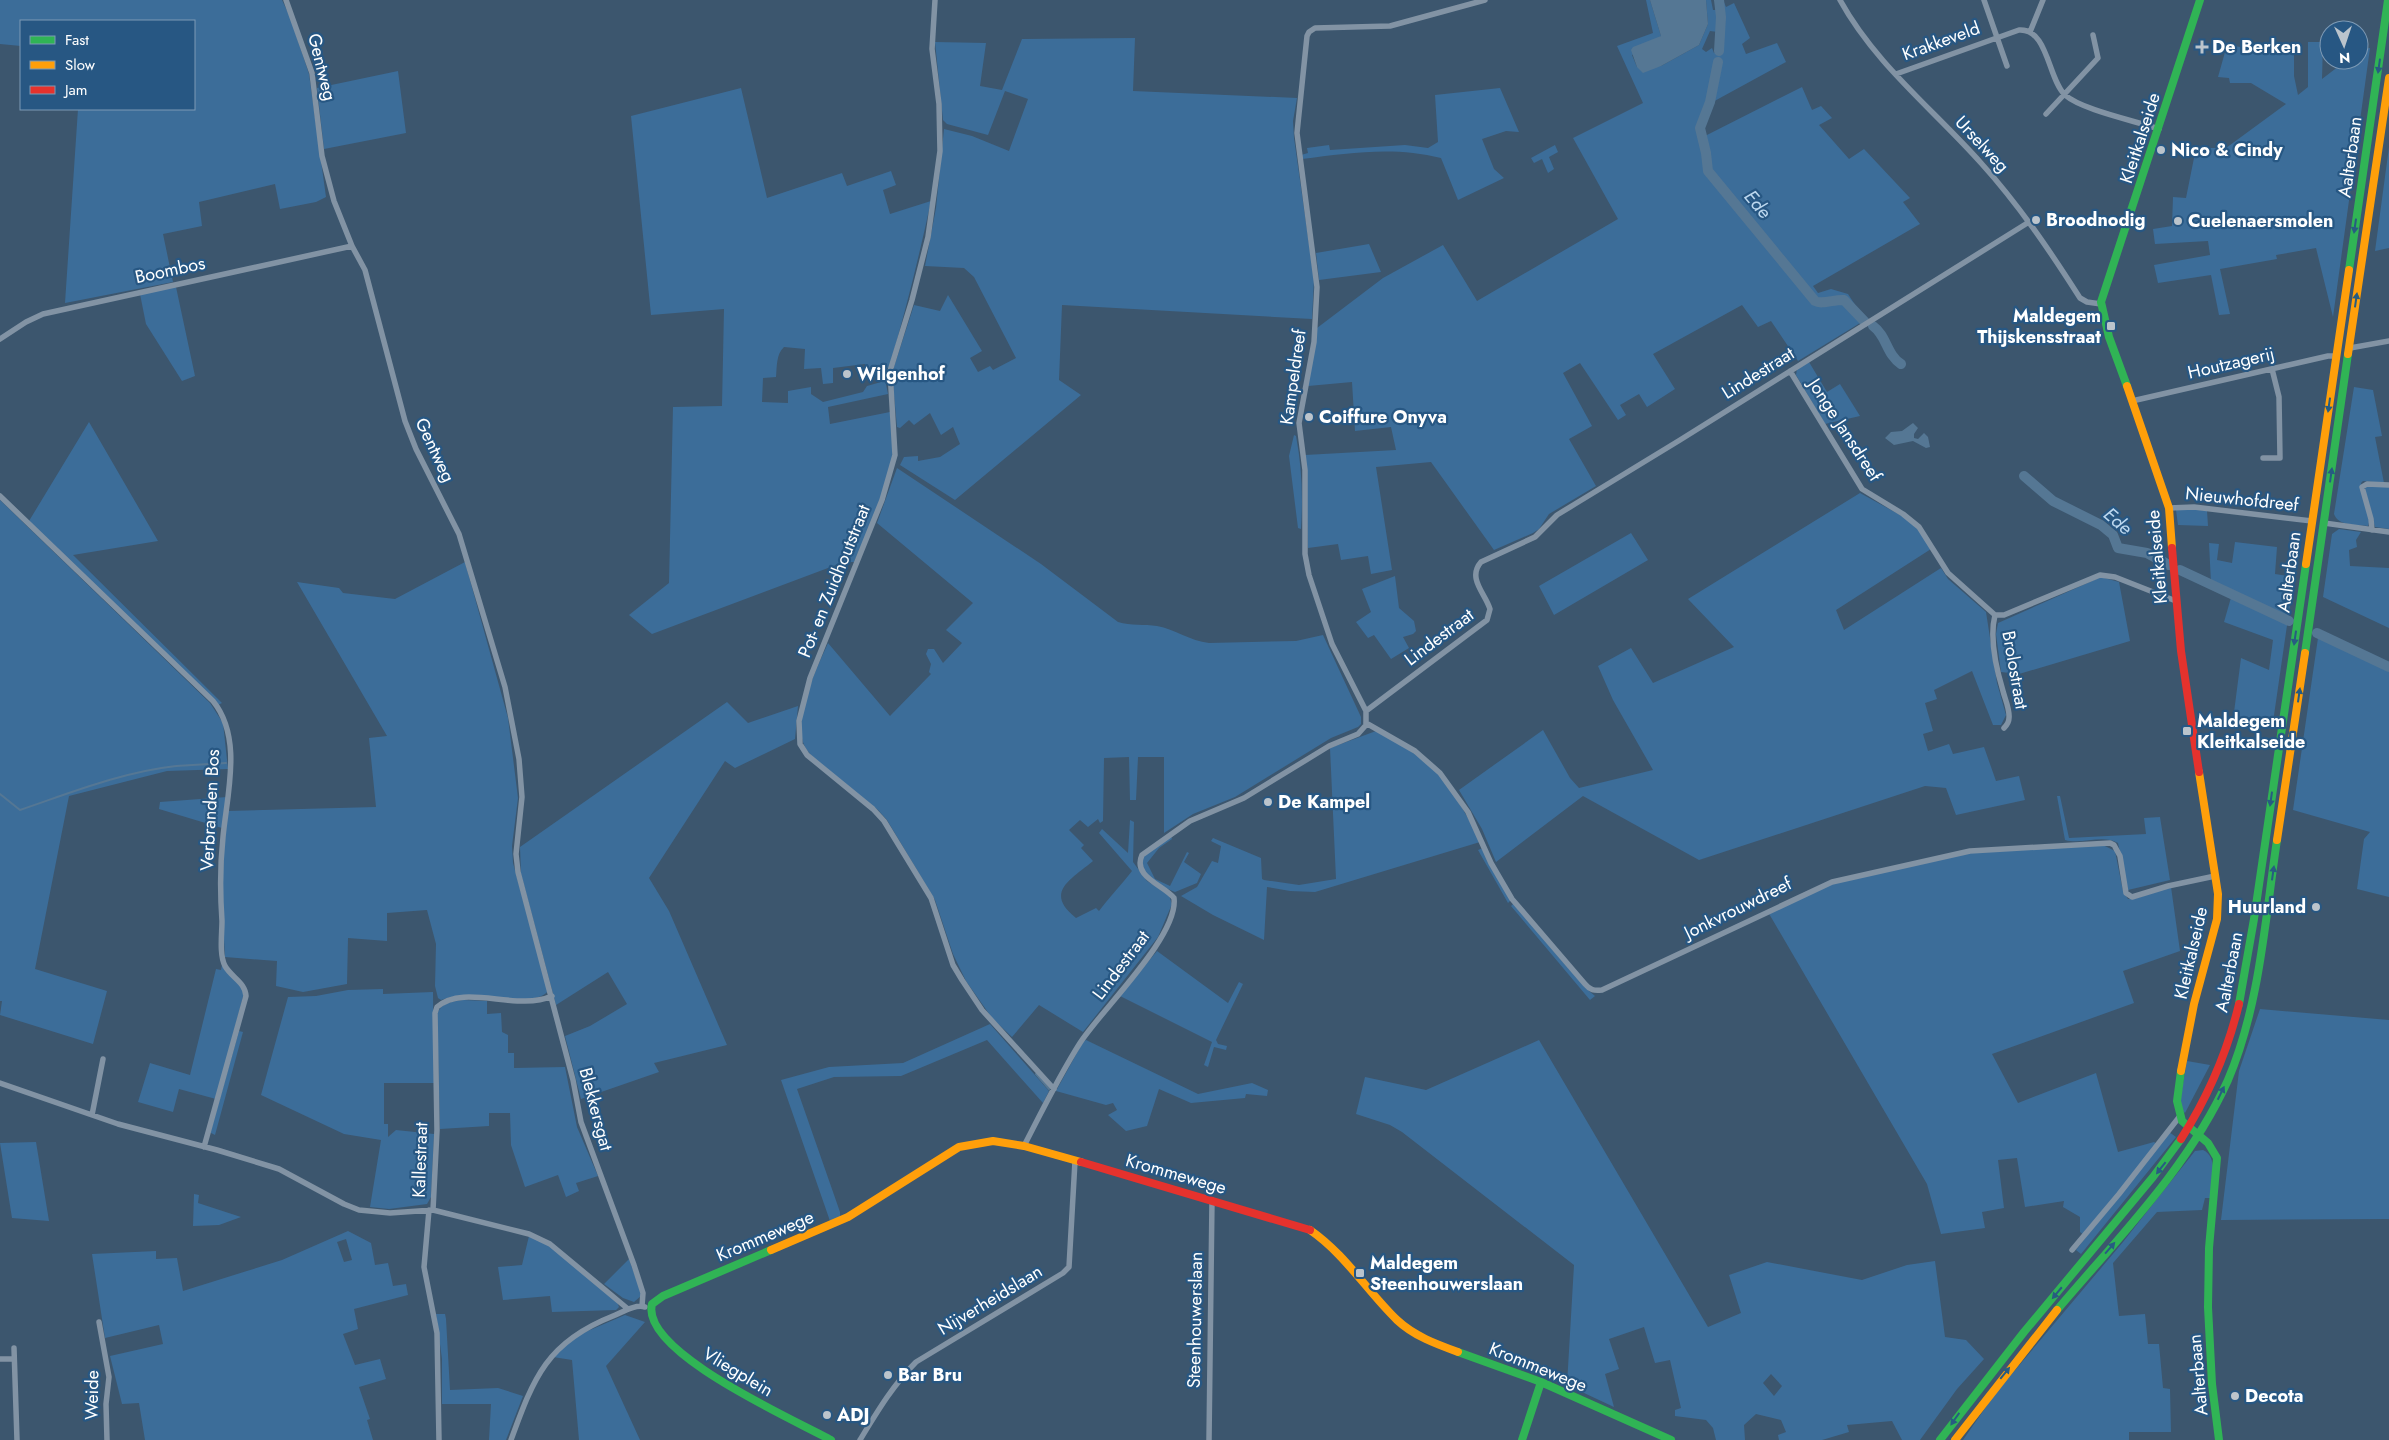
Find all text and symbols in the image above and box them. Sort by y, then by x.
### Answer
street label: Krakkeveld [1899,15,1983,67]
legend [20,20,195,110]
north arrow [2319,20,2369,70]
text: Fast [65,29,89,51]
street label: Gentweg [301,31,343,103]
place label: De Berken [2212,34,2301,60]
marker: De Berken [2196,41,2208,53]
text: N [2339,48,2351,68]
text: Slow [65,54,96,76]
one-way arrow [2374,58,2382,74]
text: Jam [63,79,88,101]
street label: Kleitkalseide [2113,89,2167,187]
street label: Urselweg [1949,110,2015,178]
street label: Aalterbaan [2331,115,2369,199]
place label: Nico & Cindy [2171,137,2283,163]
marker: Nico & Cindy [2155,144,2167,156]
water label: Ede [1738,184,1778,225]
place label: Broodnodig [2046,207,2145,233]
place label: Cuelenaersmolen [2188,208,2333,234]
marker: Broodnodig [2030,214,2042,226]
marker: Cuelenaersmolen [2172,215,2184,227]
one-way arrow [2351,219,2359,235]
street label: Boombos [133,250,207,290]
one-way arrow [2352,291,2360,307]
place label: Maldegem Thijskensstraat [1977,303,2101,350]
marker: Maldegem Thijskensstraat [2105,320,2117,332]
street label: Kampeldreef [1273,327,1313,427]
street label: Lindestraat [1717,340,1800,406]
street label: Houtzagerij [2185,340,2277,386]
place label: Wilgenhof [857,361,946,387]
marker: Wilgenhof [841,368,853,380]
street label: Jonge Jansdreef [1801,372,1889,487]
one-way arrow [2325,397,2333,413]
place label: Coiffure Onyva [1319,404,1447,430]
marker: Coiffure Onyva [1303,411,1315,423]
street label: Gentweg [409,413,461,487]
one-way arrow [2327,467,2335,483]
street label: Nieuwhofdreef [2184,480,2301,518]
street label: Pot- en Zuidhoutstraat [791,500,877,661]
water label: Ede [2098,501,2139,541]
street label: Kleitkalseide [2140,509,2174,605]
street label: Aalterbaan [2270,530,2308,614]
street label: Lindestraat [1399,602,1480,672]
street label: Brolostraat [1995,629,2035,712]
one-way arrow [2291,631,2299,647]
one-way arrow [2295,687,2303,703]
place label: Maldegem Kleitkalseide [2197,708,2305,755]
marker: Maldegem Kleitkalseide [2181,725,2193,737]
street label: Verbranden Bos [194,748,226,872]
place label: De Kampel [1278,789,1370,815]
one-way arrow [2267,791,2275,807]
marker: De Kampel [1262,796,1274,808]
one-way arrow [2269,865,2277,881]
street label: Jonkvrouwdreef [1678,870,1797,946]
place label: Huurland [2228,894,2306,920]
marker: Huurland [2310,901,2322,913]
street label: Kleitkalseide [2168,904,2214,1002]
street label: Lindestraat [1086,924,1156,1005]
street label: Aalterbaan [2208,930,2250,1014]
street label: Blekkersgat [572,1065,620,1154]
one-way arrow [2217,1085,2225,1100]
street label: Kallestraat [406,1121,434,1198]
street label: Krommewege [1123,1147,1229,1201]
one-way arrow [2156,1161,2166,1175]
street label: Krommewege [712,1204,818,1268]
one-way arrow [2104,1242,2115,1255]
place label: Maldegem Steenhouwerslaan [1370,1250,1523,1297]
street label: Steenhouwerslaan [1181,1252,1209,1388]
street label: Nijverheidslaan [933,1258,1047,1342]
marker: Maldegem Steenhouwerslaan [1354,1267,1366,1279]
one-way arrow [2051,1286,2062,1299]
street label: Aalterbaan [2181,1333,2215,1417]
street label: Krommewege [1485,1336,1591,1398]
street label: Vliegplein [698,1341,778,1403]
place label: Bar Bru [898,1362,962,1388]
one-way arrow [2000,1366,2011,1379]
marker: Bar Bru [882,1369,894,1381]
street label: Weide [79,1370,105,1420]
place label: Decota [2245,1383,2303,1409]
marker: Decota [2229,1390,2241,1402]
place label: ADJ [836,1402,869,1428]
marker: ADJ [821,1409,833,1421]
one-way arrow [1950,1412,1960,1426]

